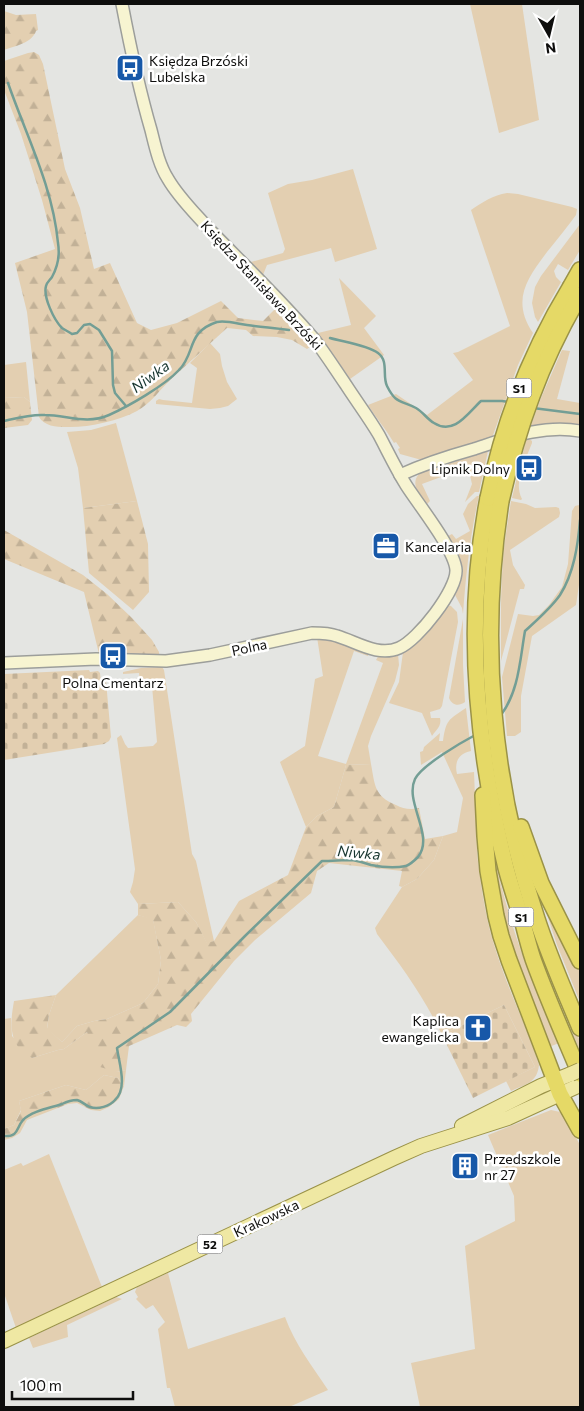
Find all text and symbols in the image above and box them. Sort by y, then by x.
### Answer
north arrow [524,10,574,60]
text: N [544,39,557,58]
place label: Księdza Brzóski Lubelska [149,52,248,85]
bus stop icon: Księdza Brzóski Lubelska [115,53,145,83]
street label: Księdza Stanisława Brzóski [198,217,326,353]
water label: Niwka [127,356,173,396]
road number: S1 [506,378,532,398]
bus stop icon: Lipnik Dolny [514,453,544,483]
place label: Lipnik Dolny [431,460,510,477]
office icon: Kancelaria [371,531,401,561]
place label: Kancelaria [405,538,471,555]
street label: Polna [230,635,268,659]
bus stop icon: Polna Cmentarz [98,641,128,671]
place label: Polna Cmentarz [62,674,164,691]
water label: Niwka [337,841,381,863]
road number: S1 [508,908,534,926]
place label: Kaplica ewangelicka [382,1012,459,1045]
church icon: Kaplica ewangelicka [463,1013,493,1043]
place label: Przedszkole nr 27 [484,1150,561,1183]
building icon: Przedszkole nr 27 [450,1151,480,1181]
street label: Krakowska [231,1196,301,1240]
road number: 52 [198,1234,222,1254]
scale bar [12,1368,134,1400]
text: 100 m [20,1376,62,1394]

